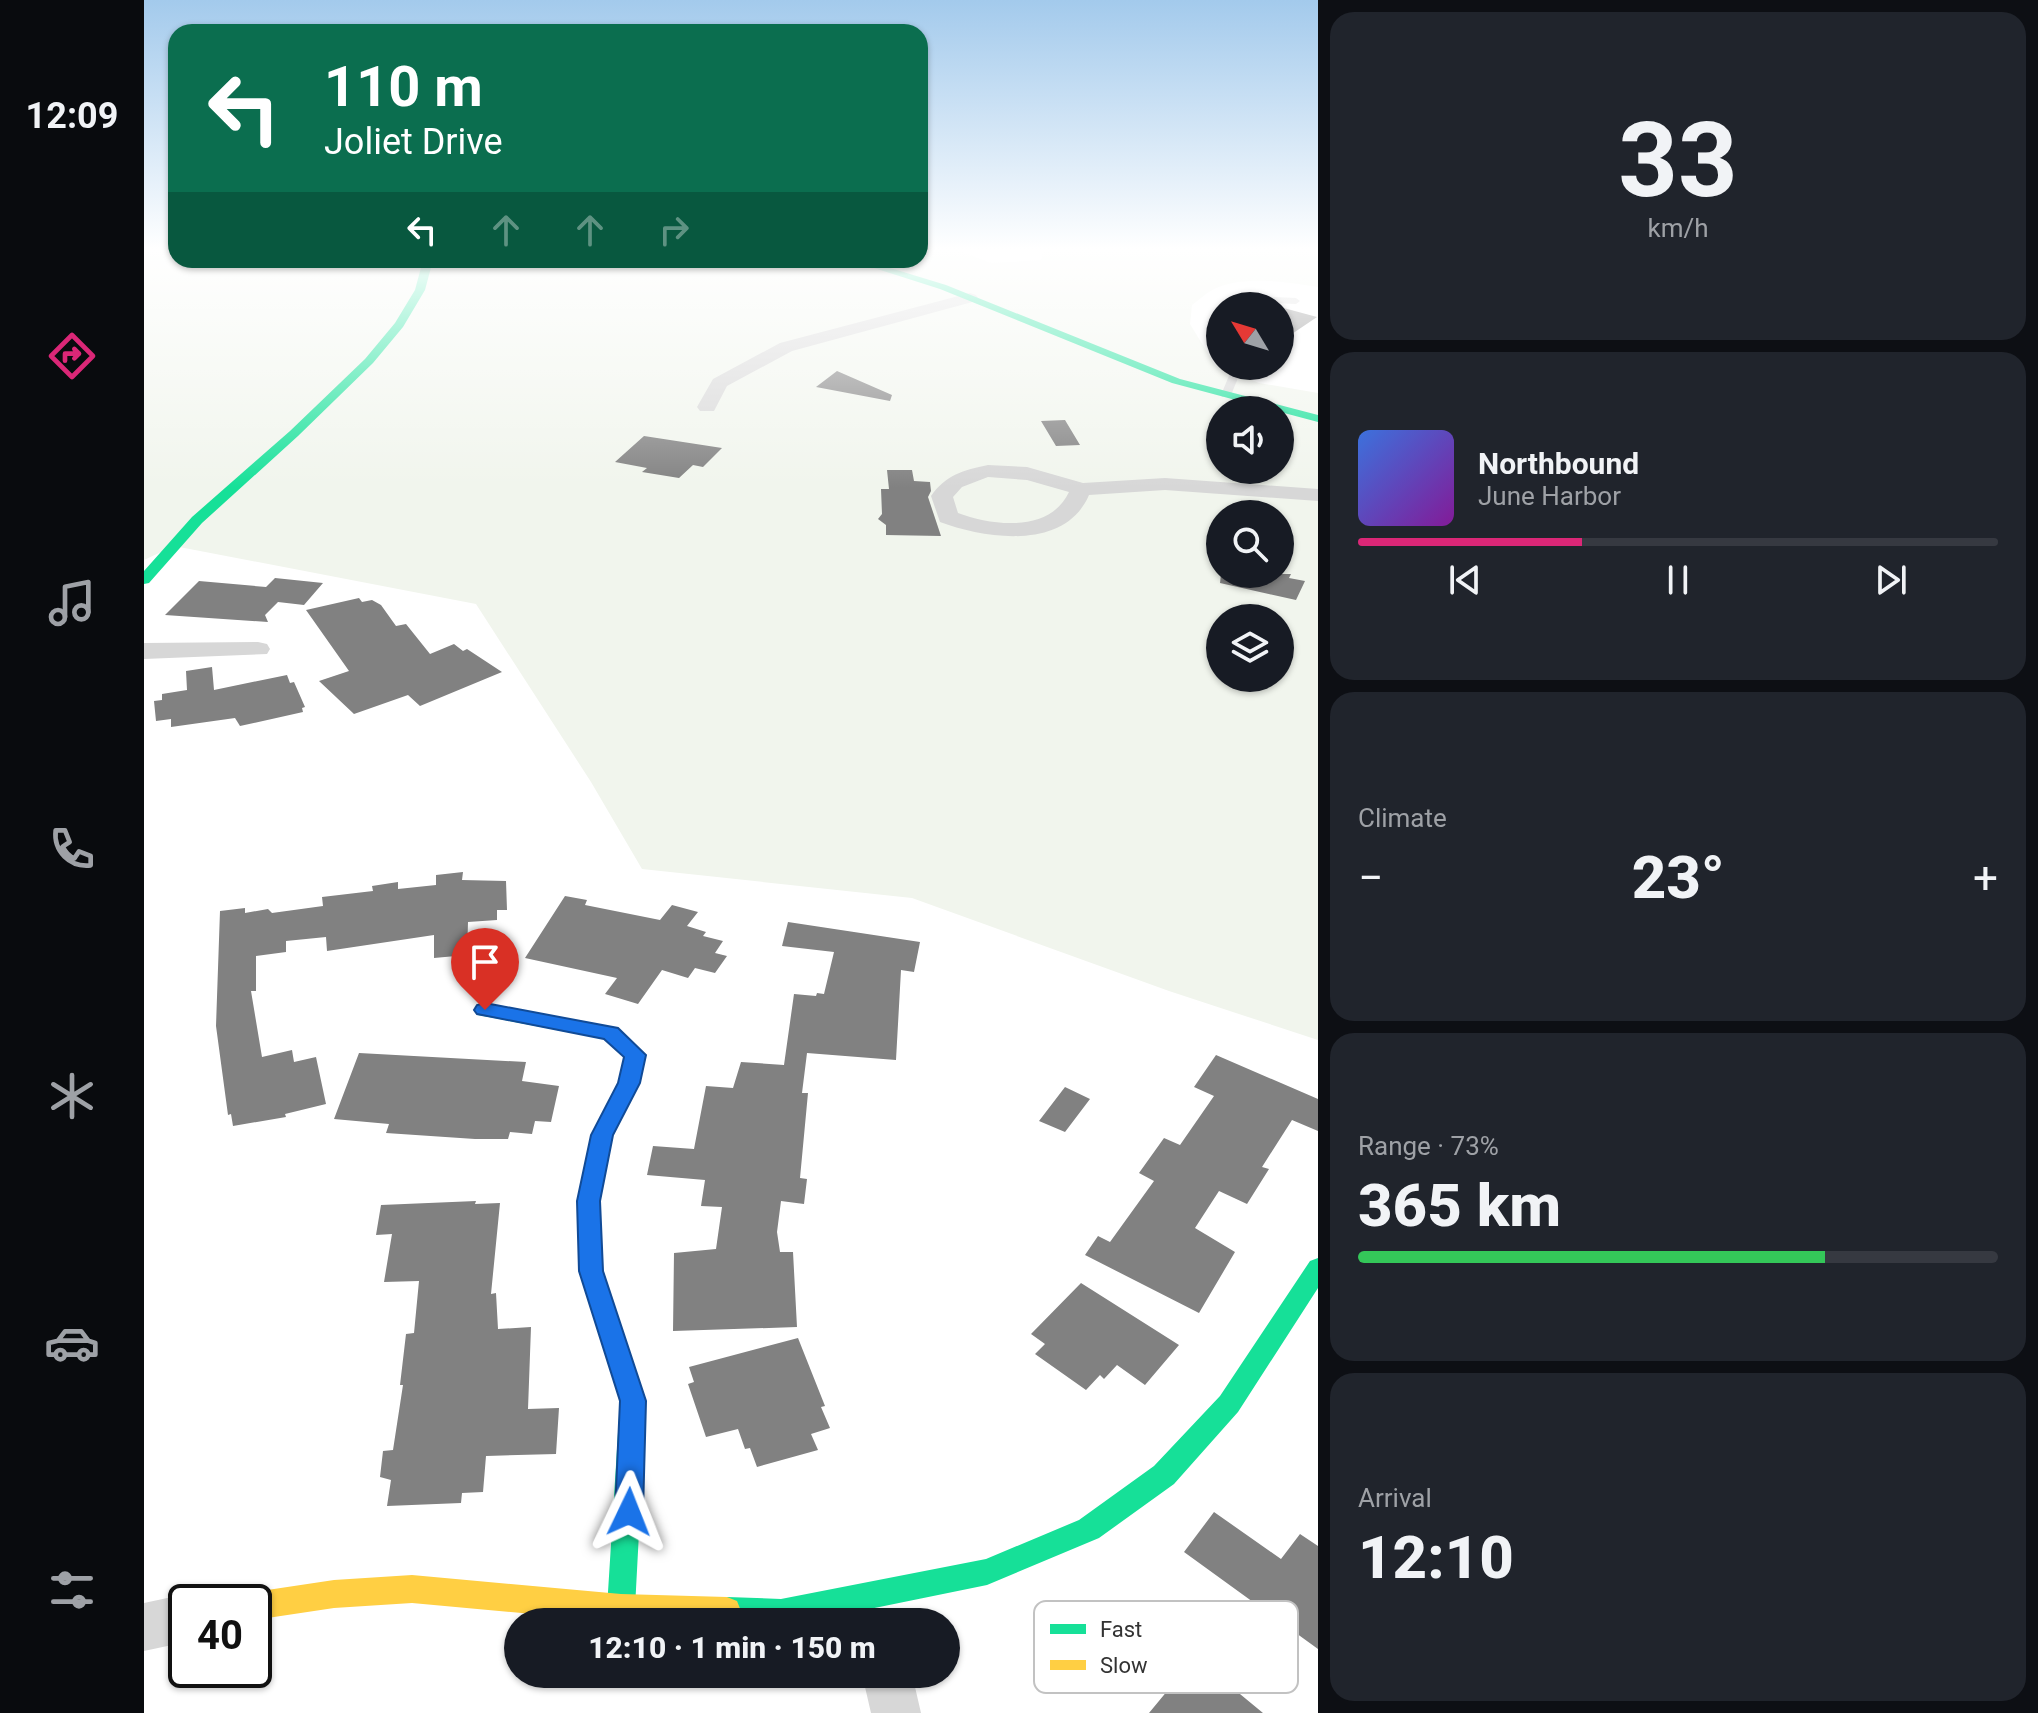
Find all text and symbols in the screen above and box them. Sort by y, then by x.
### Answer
text: 110 m [324,54,483,120]
icon: left [192,56,296,160]
text: 12:09 [26,95,118,137]
text: 33 [1618,100,1738,221]
text: Joliet Drive [324,121,503,163]
icon: left [400,208,444,252]
icon: ahead [484,208,528,252]
icon: ahead [568,208,612,252]
icon: right [652,208,696,252]
text: km/h [1647,213,1709,243]
north arrow [1206,292,1294,380]
map controls [1206,292,1294,692]
icon: directions [44,328,100,384]
button: sound [1206,396,1294,484]
text: Northbound [1478,446,1639,481]
text: June Harbor [1478,481,1621,511]
button: search [1206,500,1294,588]
icon: previous [1443,558,1487,602]
icon: pause [1656,558,1700,602]
icon: next [1869,558,1913,602]
icon: music [44,575,100,631]
button: layers [1206,604,1294,692]
text: Climate [1358,803,1447,833]
icon: phone [44,821,100,877]
text: 23° [1632,842,1725,913]
text: − [1358,852,1383,904]
text: + [1973,852,1998,904]
pin [451,928,519,1010]
icon: arrive [463,940,507,984]
icon: climate [44,1068,100,1124]
text: Range · 73% [1358,1131,1499,1161]
text: 365 km [1358,1170,1561,1241]
icon: car [44,1315,100,1371]
position arrow [587,1470,671,1554]
text: Arrival [1358,1483,1432,1513]
text: 12:10 [1358,1522,1514,1593]
icon: filters [44,1562,100,1618]
speed limit sign: 40 [168,1584,272,1688]
legend [1034,1601,1298,1693]
text: Fast [1100,1617,1142,1642]
text: 12:10 · 1 min · 150 m [588,1630,876,1665]
text: Slow [1100,1653,1148,1678]

